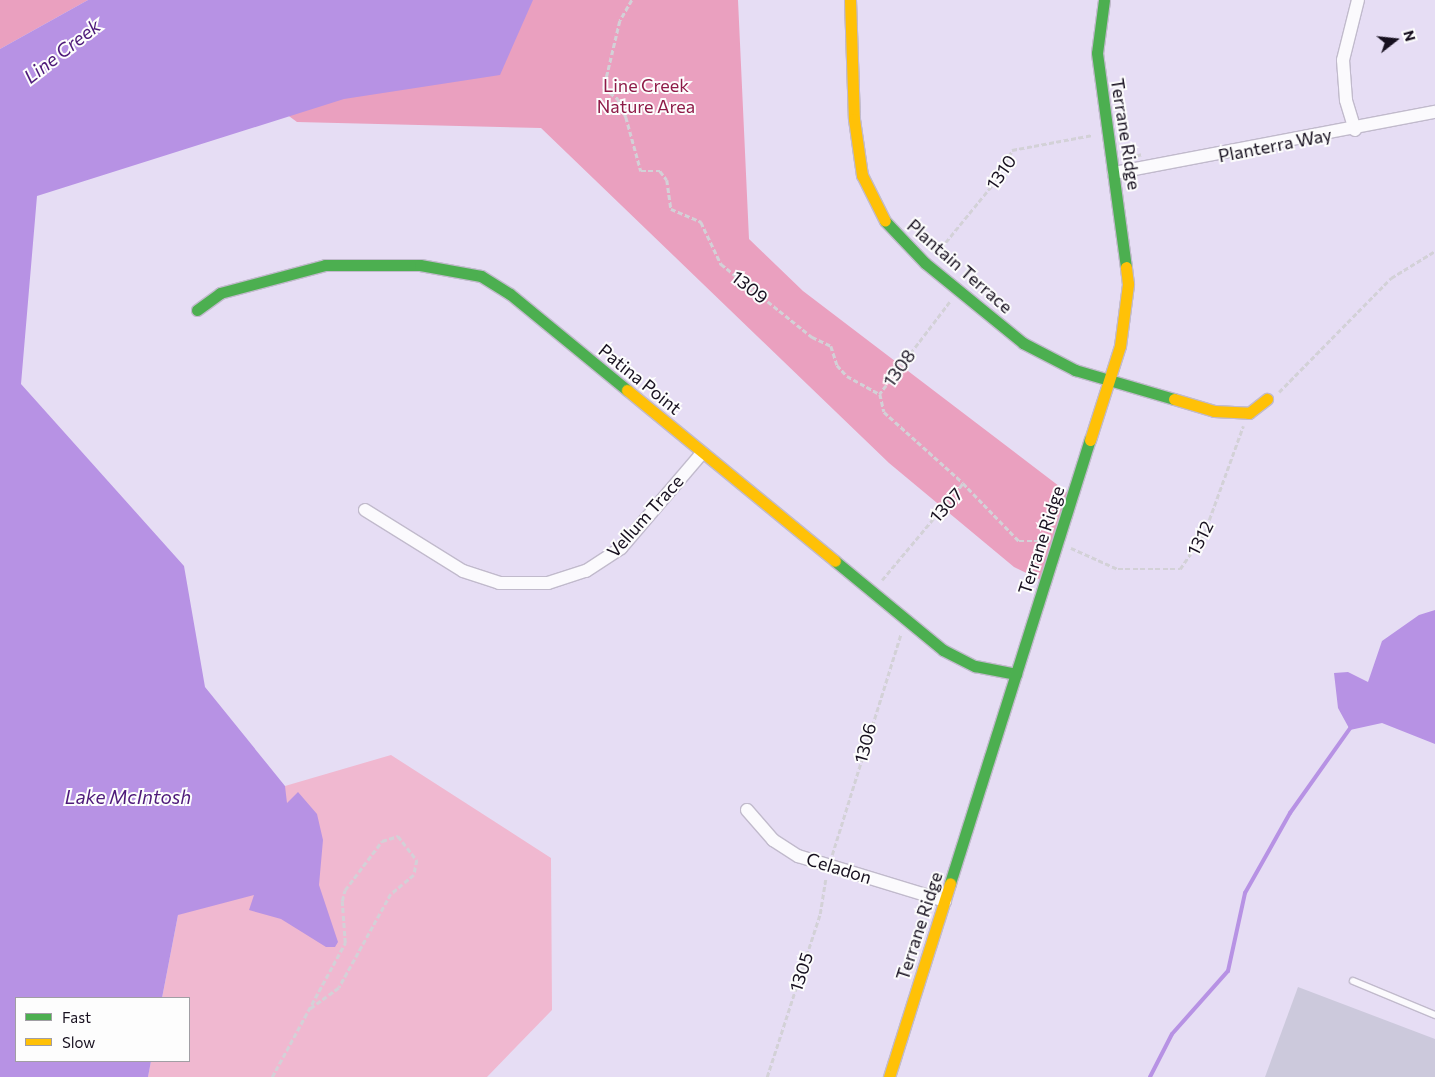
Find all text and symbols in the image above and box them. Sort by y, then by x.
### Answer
water label: Line Creek [19,14,105,88]
north arrow [1370,15,1420,65]
text: N [1400,28,1420,43]
park label: Line Creek Nature Area [597,75,695,118]
street label: Terrane Ridge [1107,77,1145,191]
street label: Planterra Way [1216,123,1334,167]
street label: 1310 [981,150,1021,194]
street label: Plantain Terrace [903,214,1017,318]
street label: 1309 [727,266,773,308]
street label: Patina Point [594,339,686,419]
street label: 1308 [878,345,920,391]
street label: Vellum Trace [602,470,688,562]
street label: 1307 [925,483,967,527]
street label: Terrane Ridge [1013,483,1069,597]
street label: 1312 [1182,517,1218,559]
street label: 1306 [849,721,881,765]
water label: Lake McIntosh [65,786,191,808]
street label: Celadon [804,848,874,888]
street label: Terrane Ridge [891,869,947,983]
street label: 1305 [785,950,817,994]
legend [15,997,190,1062]
text: Fast [62,1008,91,1026]
text: Slow [62,1033,95,1051]

